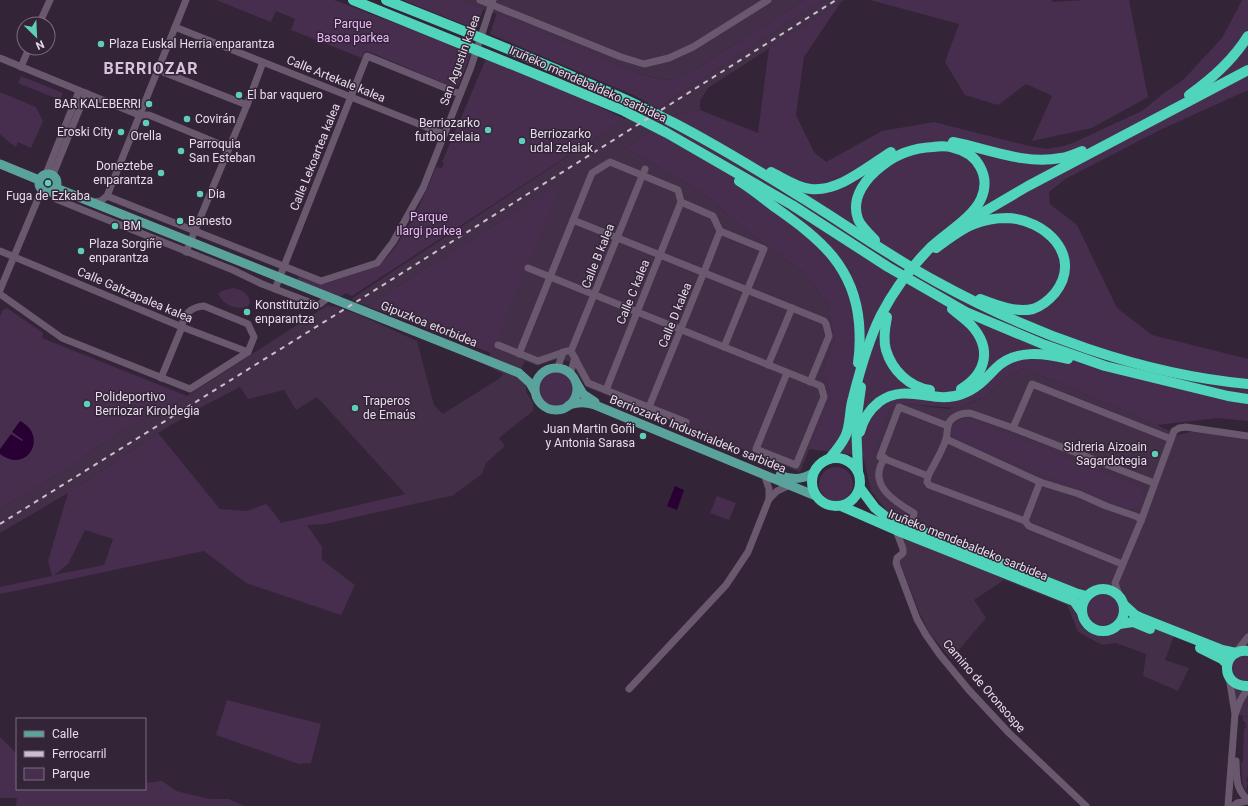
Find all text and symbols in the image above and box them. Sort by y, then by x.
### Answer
street label: San Agustin kalea [437,13,483,107]
north arrow [16,16,56,56]
park label: Parque Basoa parkea [317,17,389,45]
text: N [33,37,46,52]
place label: Plaza Euskal Herria enparantza [109,37,275,51]
marker: Plaza Euskal Herria enparantza [96,39,106,49]
street label: Iruñeko mendebaldeko sarbidea [507,43,669,125]
street label: Calle Artekale kalea [285,53,387,105]
district label: BERRIOZAR [103,59,199,78]
place label: El bar vaquero [247,88,323,102]
marker: El bar vaquero [234,90,244,100]
place label: BAR KALEBERRI [54,97,141,111]
marker: BAR KALEBERRI [144,99,154,109]
street label: Calle Lekoartea kalea [287,101,343,213]
place label: Covirán [195,112,235,126]
marker: Covirán [182,114,192,124]
place label: Berriozarko futbol zelaia [415,116,480,144]
marker: Orella [141,118,151,128]
place label: Eroski City [57,125,113,139]
marker: Berriozarko futbol zelaia [483,125,493,135]
marker: Eroski City [116,127,126,137]
place label: Berriozarko udal zelaiak [530,127,594,155]
place label: Orella [131,129,161,143]
marker: Berriozarko udal zelaiak [517,136,527,146]
place label: Parroquia San Esteban [189,137,255,165]
marker: Parroquia San Esteban [176,146,186,156]
place label: Doneztebe enparantza [93,159,153,187]
marker: Doneztebe enparantza [156,168,166,178]
marker: Fuga de Ezkaba [43,178,53,188]
place label: Dia [208,187,225,201]
place label: Fuga de Ezkaba [6,189,90,203]
marker: Dia [195,189,205,199]
park label: Parque Ilargi parkea [396,210,462,238]
place label: Banesto [188,214,232,228]
marker: Banesto [175,216,185,226]
place label: BM [123,219,141,233]
marker: BM [110,221,120,231]
street label: Calle B kalea [579,222,617,290]
place label: Plaza Sorgiñe enparantza [89,237,162,265]
marker: Plaza Sorgiñe enparantza [76,246,86,256]
street label: Calle C kalea [614,258,652,326]
street label: Calle Galtzapalea kalea [75,264,195,326]
street label: Calle D kalea [656,280,694,350]
place label: Konstitutzio enparantza [255,298,319,326]
street label: Gipuzkoa etorbidea [379,298,479,350]
marker: Konstitutzio enparantza [242,307,252,317]
place label: Polideportivo Berriozar Kiroldegia [95,390,200,418]
street label: Berriozarko Industrialdeko sarbidea [608,392,788,476]
place label: Traperos de Emaús [363,394,416,422]
marker: Polideportivo Berriozar Kiroldegia [82,399,92,409]
marker: Traperos de Emaús [350,403,360,413]
place label: Juan Martin Goñi y Antonia Sarasa [543,422,635,450]
marker: Juan Martin Goñi y Antonia Sarasa [638,431,648,441]
place label: Sidreria Aizoain Sagardotegia [1064,440,1147,468]
marker: Sidreria Aizoain Sagardotegia [1150,449,1160,459]
street label: Iruñeko mendebaldeko sarbidea [886,507,1050,583]
street label: Camino de Oronsospe [940,637,1028,735]
legend [16,718,146,790]
text: Calle [52,727,79,741]
text: Ferrocarril [52,747,107,761]
text: Parque [52,767,90,781]

